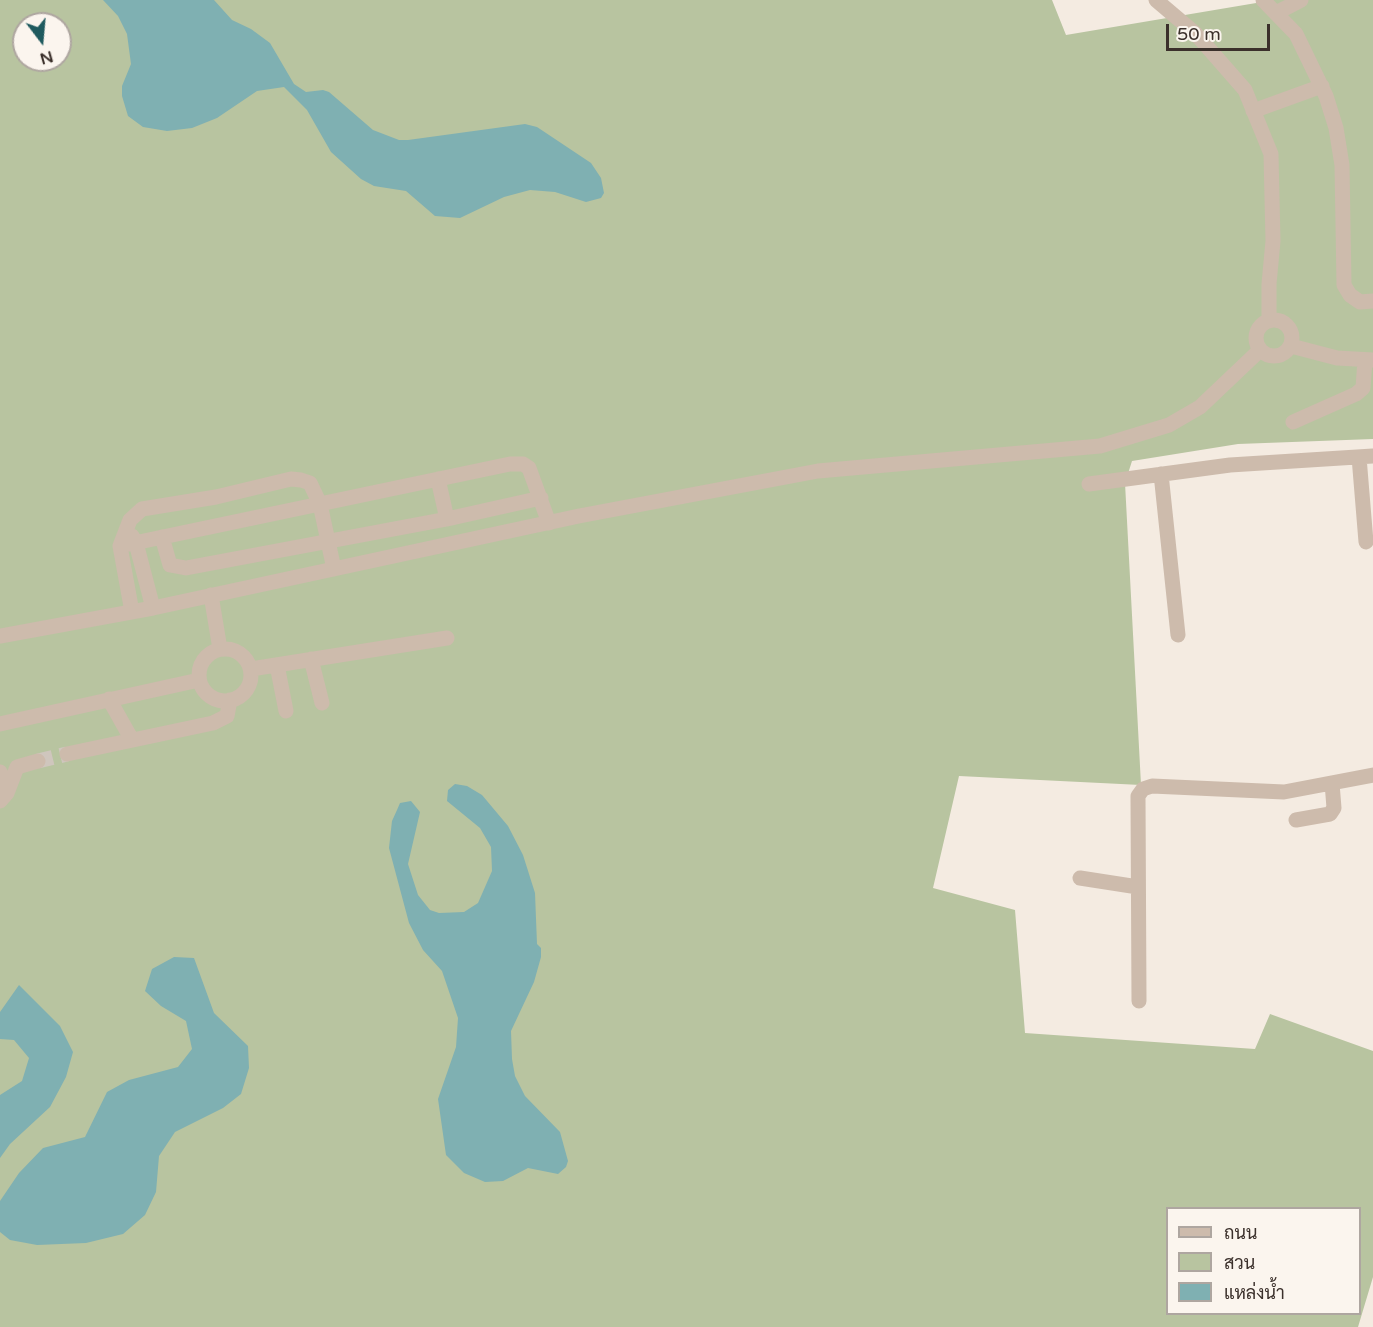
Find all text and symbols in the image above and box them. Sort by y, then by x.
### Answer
north arrow [12,12,72,72]
scale bar [1169,12,1272,50]
text: 50 m [1177,23,1221,45]
text: N [37,46,55,69]
legend [1166,1207,1361,1315]
text: ถนน [1224,1222,1257,1244]
text: สวน [1224,1252,1255,1274]
text: แหล่งน้ำ [1224,1282,1285,1304]

